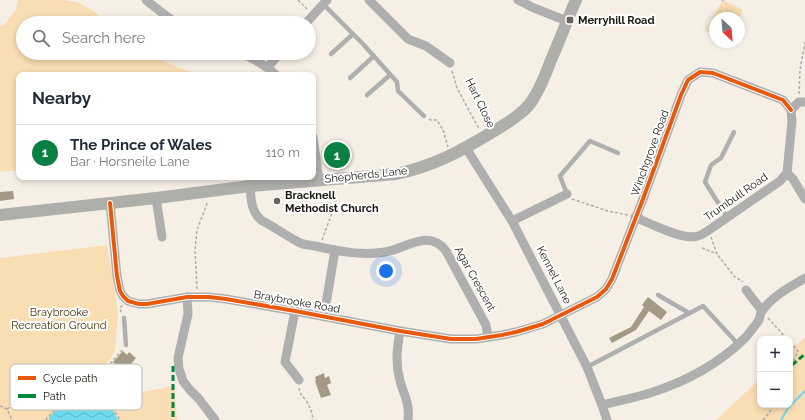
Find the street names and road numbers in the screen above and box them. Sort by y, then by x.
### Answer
street label: Hart Close [462,76,498,130]
street label: Winchgrove Road [628,108,672,198]
street label: Shepherds Lane [324,164,409,186]
street label: Trumbull Road [702,170,770,224]
street label: Agar Crescent [452,244,498,314]
street label: Kennel Lane [534,244,574,307]
street label: Braybrooke Road [253,288,341,316]

